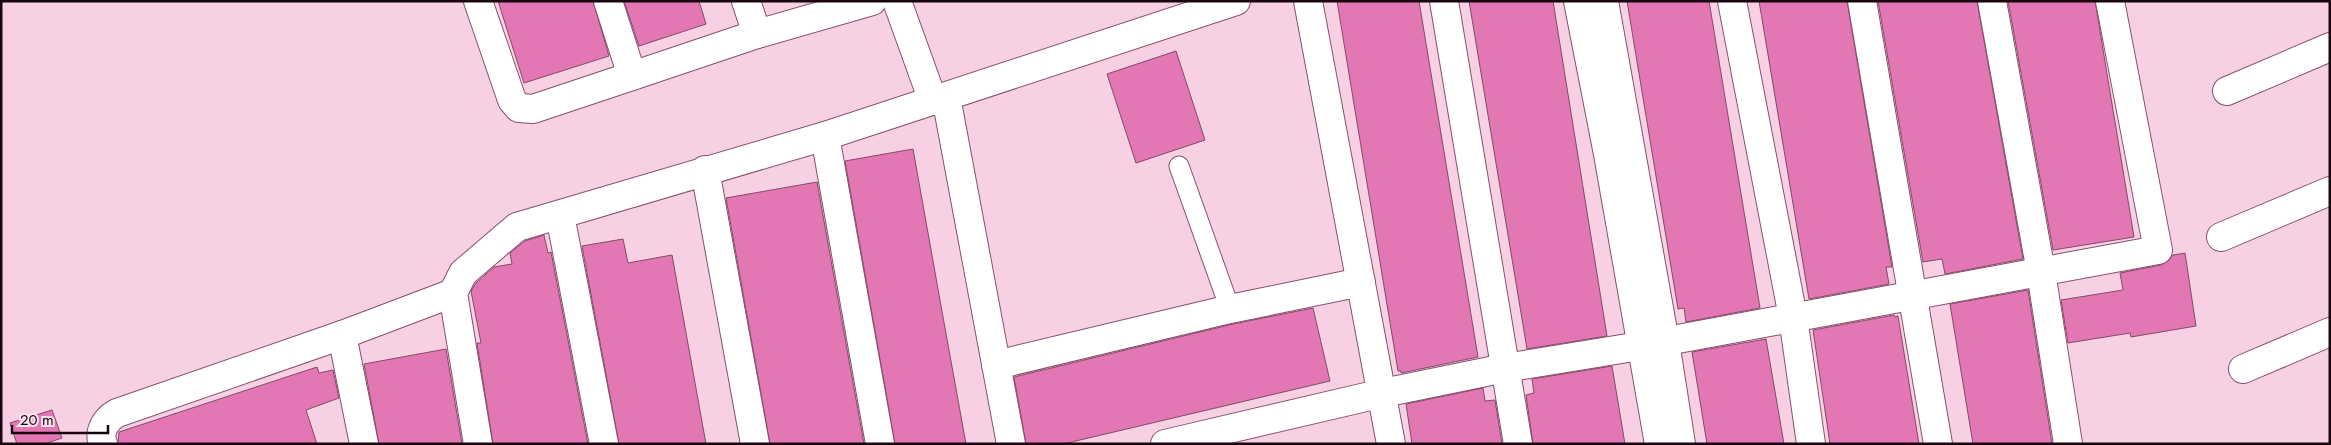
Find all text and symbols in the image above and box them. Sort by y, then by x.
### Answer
scale bar [12,402,109,434]
text: 20 m [20,409,54,431]

